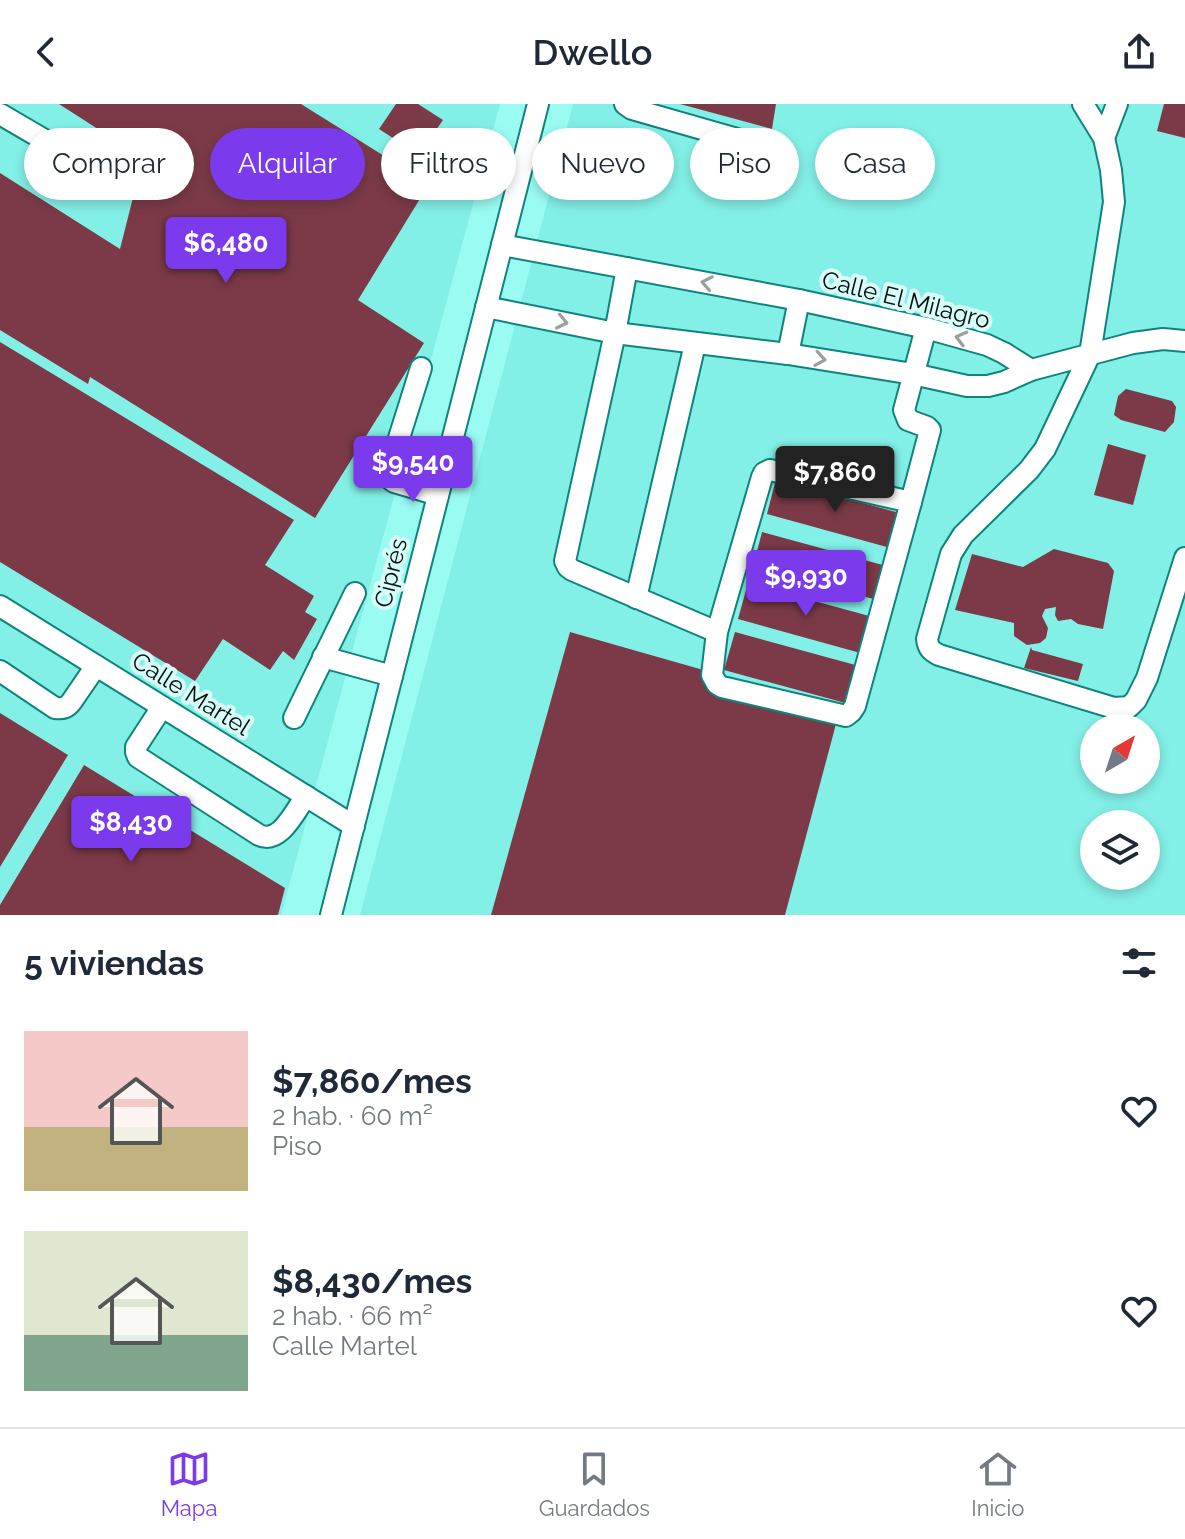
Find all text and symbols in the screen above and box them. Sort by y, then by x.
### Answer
icon: back [24,30,68,74]
icon: share [1117,30,1161,74]
text: Dwello [533,31,652,73]
chip: Comprar [24,128,194,200]
chip: Alquilar [210,128,365,200]
chip: Filtros [381,128,516,200]
chip: Nuevo [532,128,674,200]
chip: Piso [690,128,799,200]
chip: Casa [815,128,935,200]
pin: $6,480 [161,217,291,285]
text: $6,480 [184,228,268,258]
street label: Calle El Milagro [819,265,993,334]
one-way arrow [701,275,714,292]
one-way arrow [555,313,569,330]
one-way arrow [955,330,969,347]
one-way arrow [813,350,826,367]
pin: $9,540 [348,436,478,504]
pin: $7,860 [770,446,900,514]
text: $9,540 [371,447,455,477]
text: $7,860 [793,457,877,487]
street label: Ciprés [368,535,413,610]
pin: $9,930 [741,550,871,618]
text: $9,930 [764,561,848,591]
street label: Calle Martel [127,646,256,742]
north arrow [1080,714,1160,794]
map controls [1080,714,1160,890]
pin: $8,430 [66,796,196,864]
text: $8,430 [89,807,173,837]
button: layers [1080,810,1160,890]
icon: filters [1117,941,1161,985]
text: 5 viviendas [24,943,204,983]
text: $7,860/mes [272,1061,472,1101]
icon: home [88,1063,184,1159]
icon: heart [1117,1089,1161,1133]
text: 2 hab. · 60 m² [272,1101,433,1131]
text: Piso [272,1131,322,1161]
text: $8,430/mes [272,1261,472,1301]
icon: home [88,1263,184,1359]
icon: heart [1117,1289,1161,1333]
text: 2 hab. · 66 m² [272,1301,433,1331]
text: Calle Martel [272,1331,417,1361]
tab: Mapa [161,1447,217,1521]
tab: Guardados [539,1447,650,1521]
tab: Inicio [971,1447,1024,1521]

